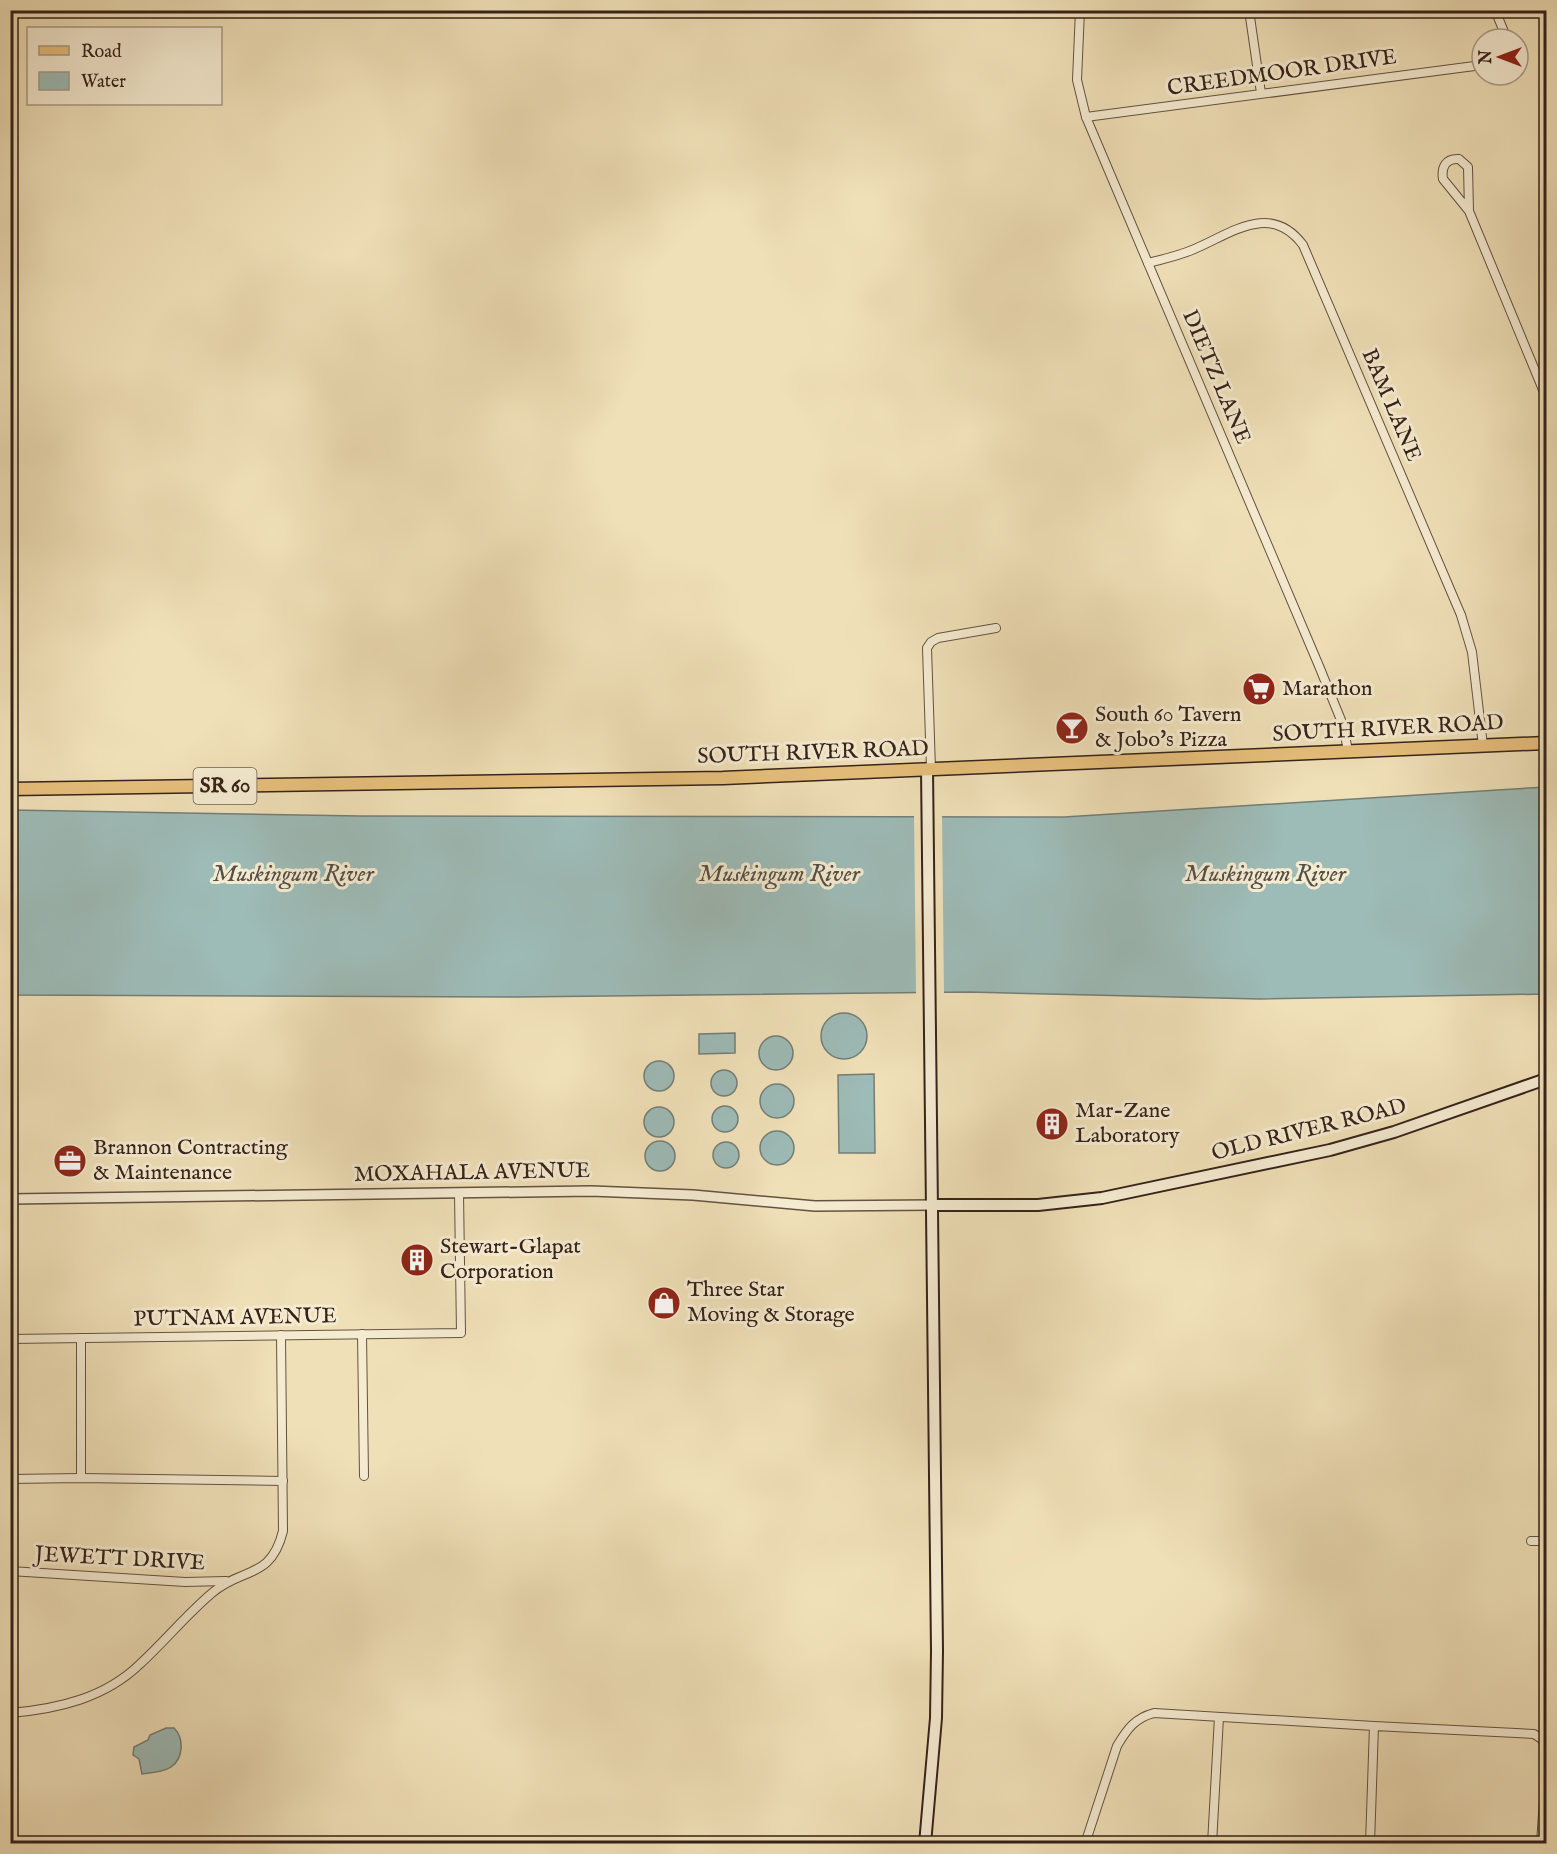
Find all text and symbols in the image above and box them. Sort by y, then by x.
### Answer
legend [27,27,222,105]
north arrow [1470,27,1530,87]
text: Road [81,41,122,64]
street label: CREEDMOOR DRIVE [1165,43,1399,103]
text: N [1477,50,1497,65]
text: Water [81,71,126,94]
street label: DIETZ LANE [1175,306,1257,448]
street label: BAM LANE [1355,344,1427,466]
supermarket icon: Marathon [1241,671,1277,707]
place label: Marathon [1282,675,1373,703]
place label: South 60 Tavern & Jobo's Pizza [1095,701,1242,754]
street label: SOUTH RIVER ROAD [1272,709,1504,749]
bar icon: South 60 Tavern & Jobo's Pizza [1054,710,1090,746]
street label: SOUTH RIVER ROAD [697,735,929,771]
road number: SR 60 [194,768,256,804]
water label: Muskingum River [212,859,375,890]
water label: Muskingum River [698,859,861,890]
water label: Muskingum River [1184,859,1347,890]
street label: OLD RIVER ROAD [1209,1092,1409,1168]
place label: Mar-Zane Laboratory [1075,1097,1180,1150]
building icon: Mar-Zane Laboratory [1034,1106,1070,1142]
place label: Brannon Contracting & Maintenance [93,1134,289,1187]
office icon: Brannon Contracting & Maintenance [52,1143,88,1179]
street label: MOXAHALA AVENUE [354,1157,590,1189]
place label: Stewart-Glapat Corporation [440,1233,581,1286]
building icon: Stewart-Glapat Corporation [399,1242,435,1278]
place label: Three Star Moving & Storage [687,1276,855,1329]
shop icon: Three Star Moving & Storage [646,1285,682,1321]
street label: PUTNAM AVENUE [133,1302,337,1334]
street label: JEWETT DRIVE [31,1540,206,1577]

